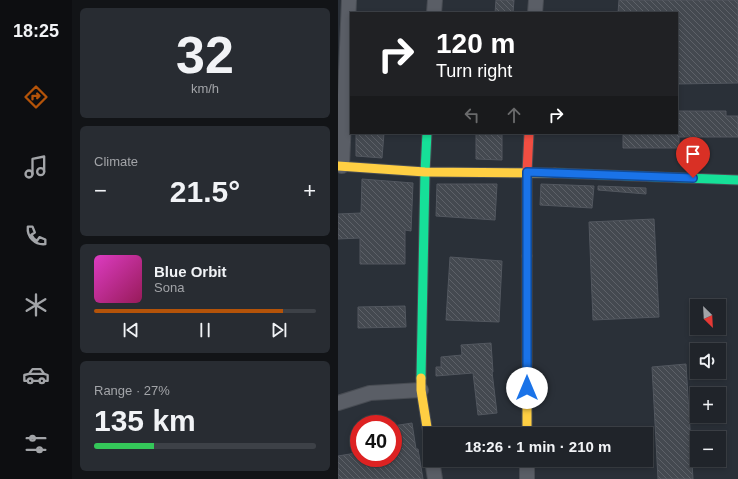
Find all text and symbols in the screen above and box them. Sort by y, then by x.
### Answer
text: 18:25 [13,21,59,41]
text: 32 [176,26,234,84]
icon: right [370,28,422,80]
text: 120 m [436,28,515,59]
text: Turn right [436,61,512,81]
text: km/h [191,81,219,96]
icon: directions [22,83,50,111]
icon: left [461,104,483,126]
icon: ahead [503,104,525,126]
icon: right [545,104,567,126]
pin [676,137,710,178]
icon: arrive [682,143,704,165]
icon: music [22,153,50,181]
text: Climate [94,154,138,169]
text: 21.5° [170,175,240,208]
text: − [94,178,107,203]
text: + [303,178,316,203]
icon: phone [22,222,50,250]
text: Blue Orbit [154,263,227,280]
text: Sona [154,280,184,295]
icon: climate [22,291,50,319]
north arrow [690,299,726,335]
map controls [690,299,726,467]
icon: previous [120,319,142,341]
icon: pause [194,319,216,341]
icon: next [268,319,290,341]
button: sound [690,343,726,379]
icon: car [22,361,50,389]
position arrow [506,367,548,409]
text: Range · 27% [94,383,170,398]
button: + [690,387,726,423]
text: 135 km [94,404,196,437]
speed limit sign: 40 [350,415,402,467]
icon: filters [22,430,50,458]
button: − [690,431,726,467]
text: 18:26 · 1 min · 210 m [465,438,611,455]

